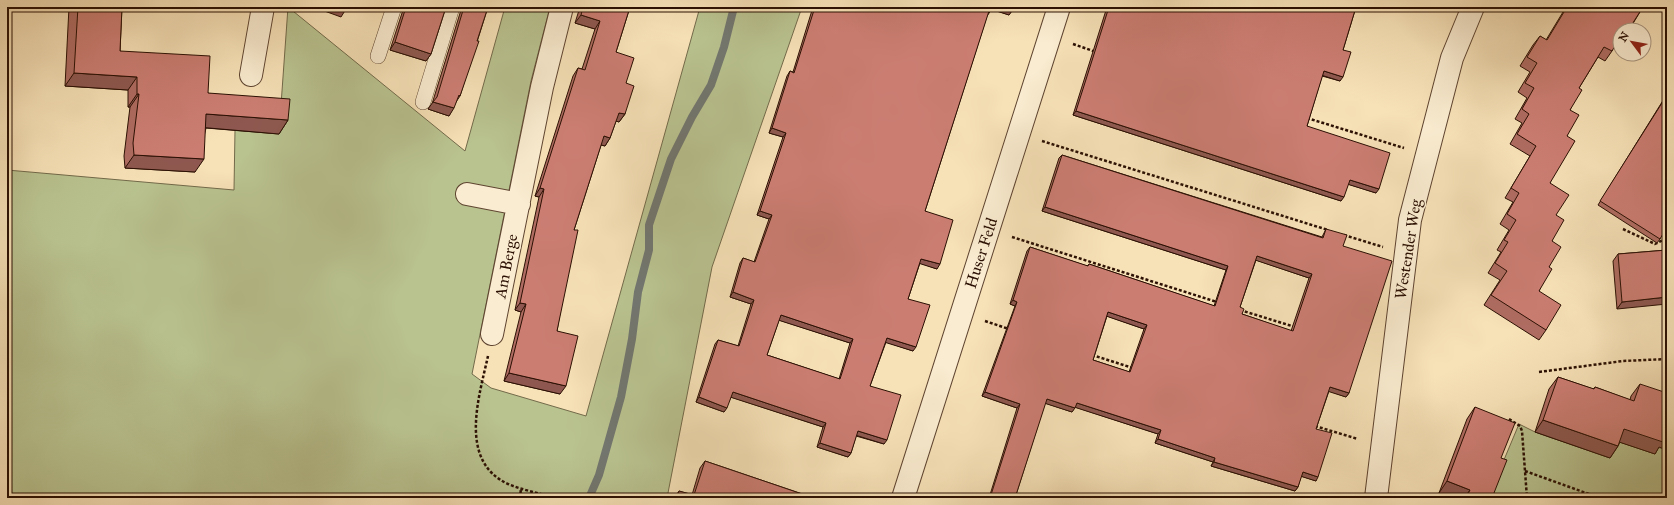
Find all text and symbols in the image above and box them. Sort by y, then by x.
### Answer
north arrow [1612,22,1652,62]
text: N [1616,29,1632,44]
street label: Westender Weg [1391,197,1426,300]
street label: Huser Feld [961,215,1001,291]
street label: Am Berge [490,232,523,301]

